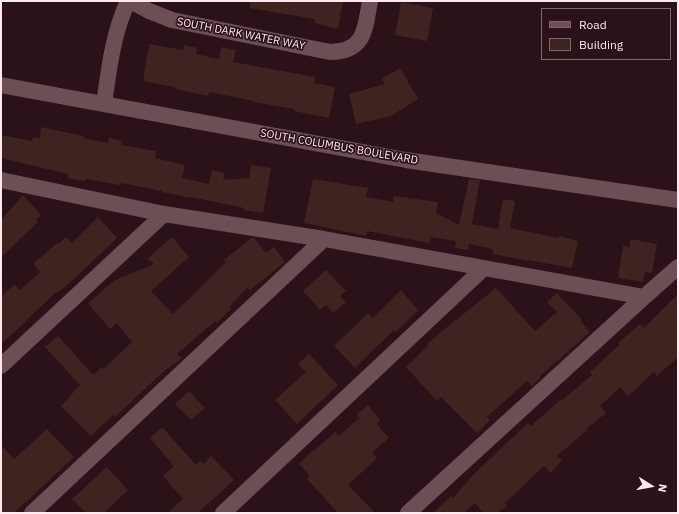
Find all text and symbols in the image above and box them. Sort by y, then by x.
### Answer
legend [541,8,671,60]
street label: SOUTH DARK WATER WAY [176,15,306,53]
text: Road [579,17,607,32]
text: Building [579,37,623,52]
street label: SOUTH COLUMBUS BOULEVARD [259,127,419,167]
north arrow [631,466,671,506]
text: N [655,483,670,494]

